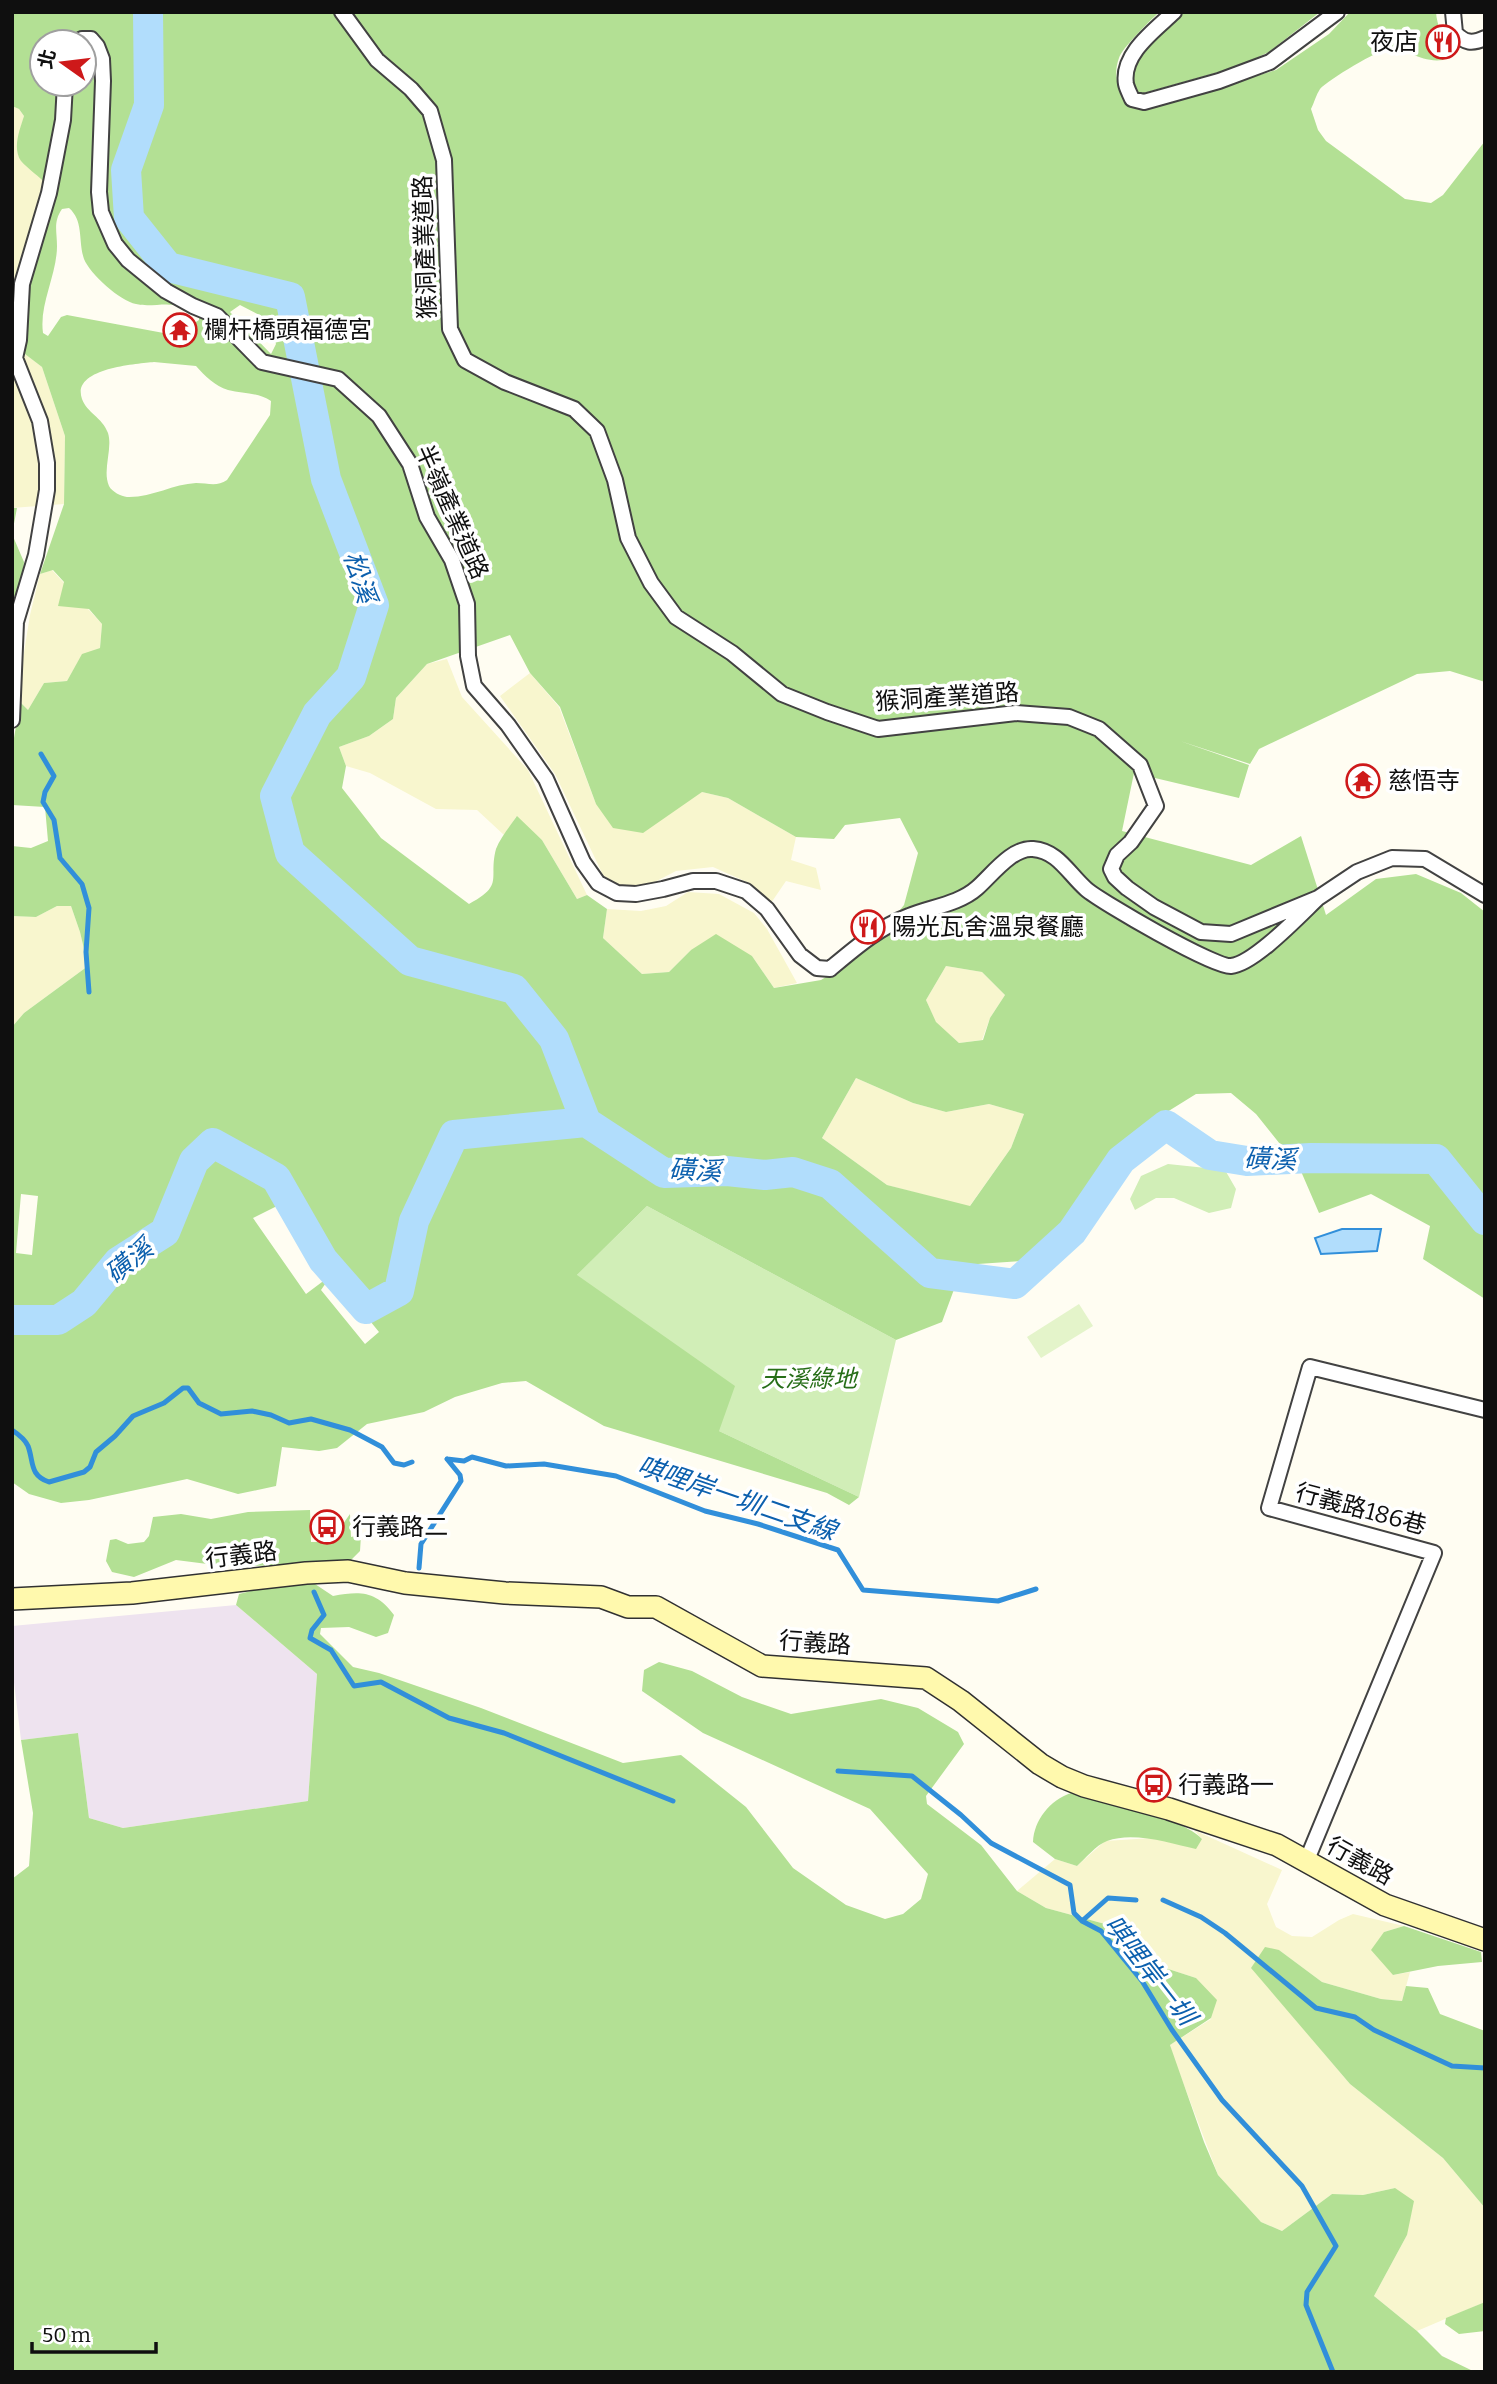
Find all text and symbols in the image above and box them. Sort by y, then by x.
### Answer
restaurant icon: 夜店 [1424,23,1462,61]
north arrow [28,28,98,98]
place label: 夜店 [1370,28,1418,56]
text: 北 [34,47,60,71]
street label: 猴洞產業道路 [408,175,442,319]
temple icon: 欄杆橋頭福德宮 [161,311,199,349]
place label: 欄杆橋頭福德宮 [204,316,372,344]
street label: 半嶺產業道路 [410,441,494,583]
water label: 松溪 [337,548,383,610]
street label: 猴洞產業道路 [874,678,1020,716]
temple icon: 慈悟寺 [1344,762,1382,800]
place label: 慈悟寺 [1388,767,1460,795]
restaurant icon: 陽光瓦舍溫泉餐廳 [849,908,887,946]
place label: 陽光瓦舍溫泉餐廳 [892,913,1084,941]
water label: 磺溪 [1243,1143,1300,1176]
water label: 磺溪 [668,1154,726,1188]
water label: 磺溪 [99,1230,162,1290]
park label: 天溪綠地 [761,1365,859,1393]
water label: 唭哩岸一圳二支線 [633,1450,843,1548]
street label: 行義路186巷 [1293,1478,1429,1540]
bus stop icon: 行義路二 [308,1508,346,1546]
place label: 行義路二 [352,1513,448,1541]
street label: 行義路 [204,1537,278,1573]
street label: 行義路 [778,1627,852,1659]
bus stop icon: 行義路一 [1135,1766,1173,1804]
place label: 行義路一 [1178,1771,1274,1799]
street label: 行義路 [1322,1831,1398,1891]
water label: 唭哩岸一圳 [1097,1910,1204,2034]
scale bar [32,2310,156,2354]
text: 50 m [42,2322,91,2348]

